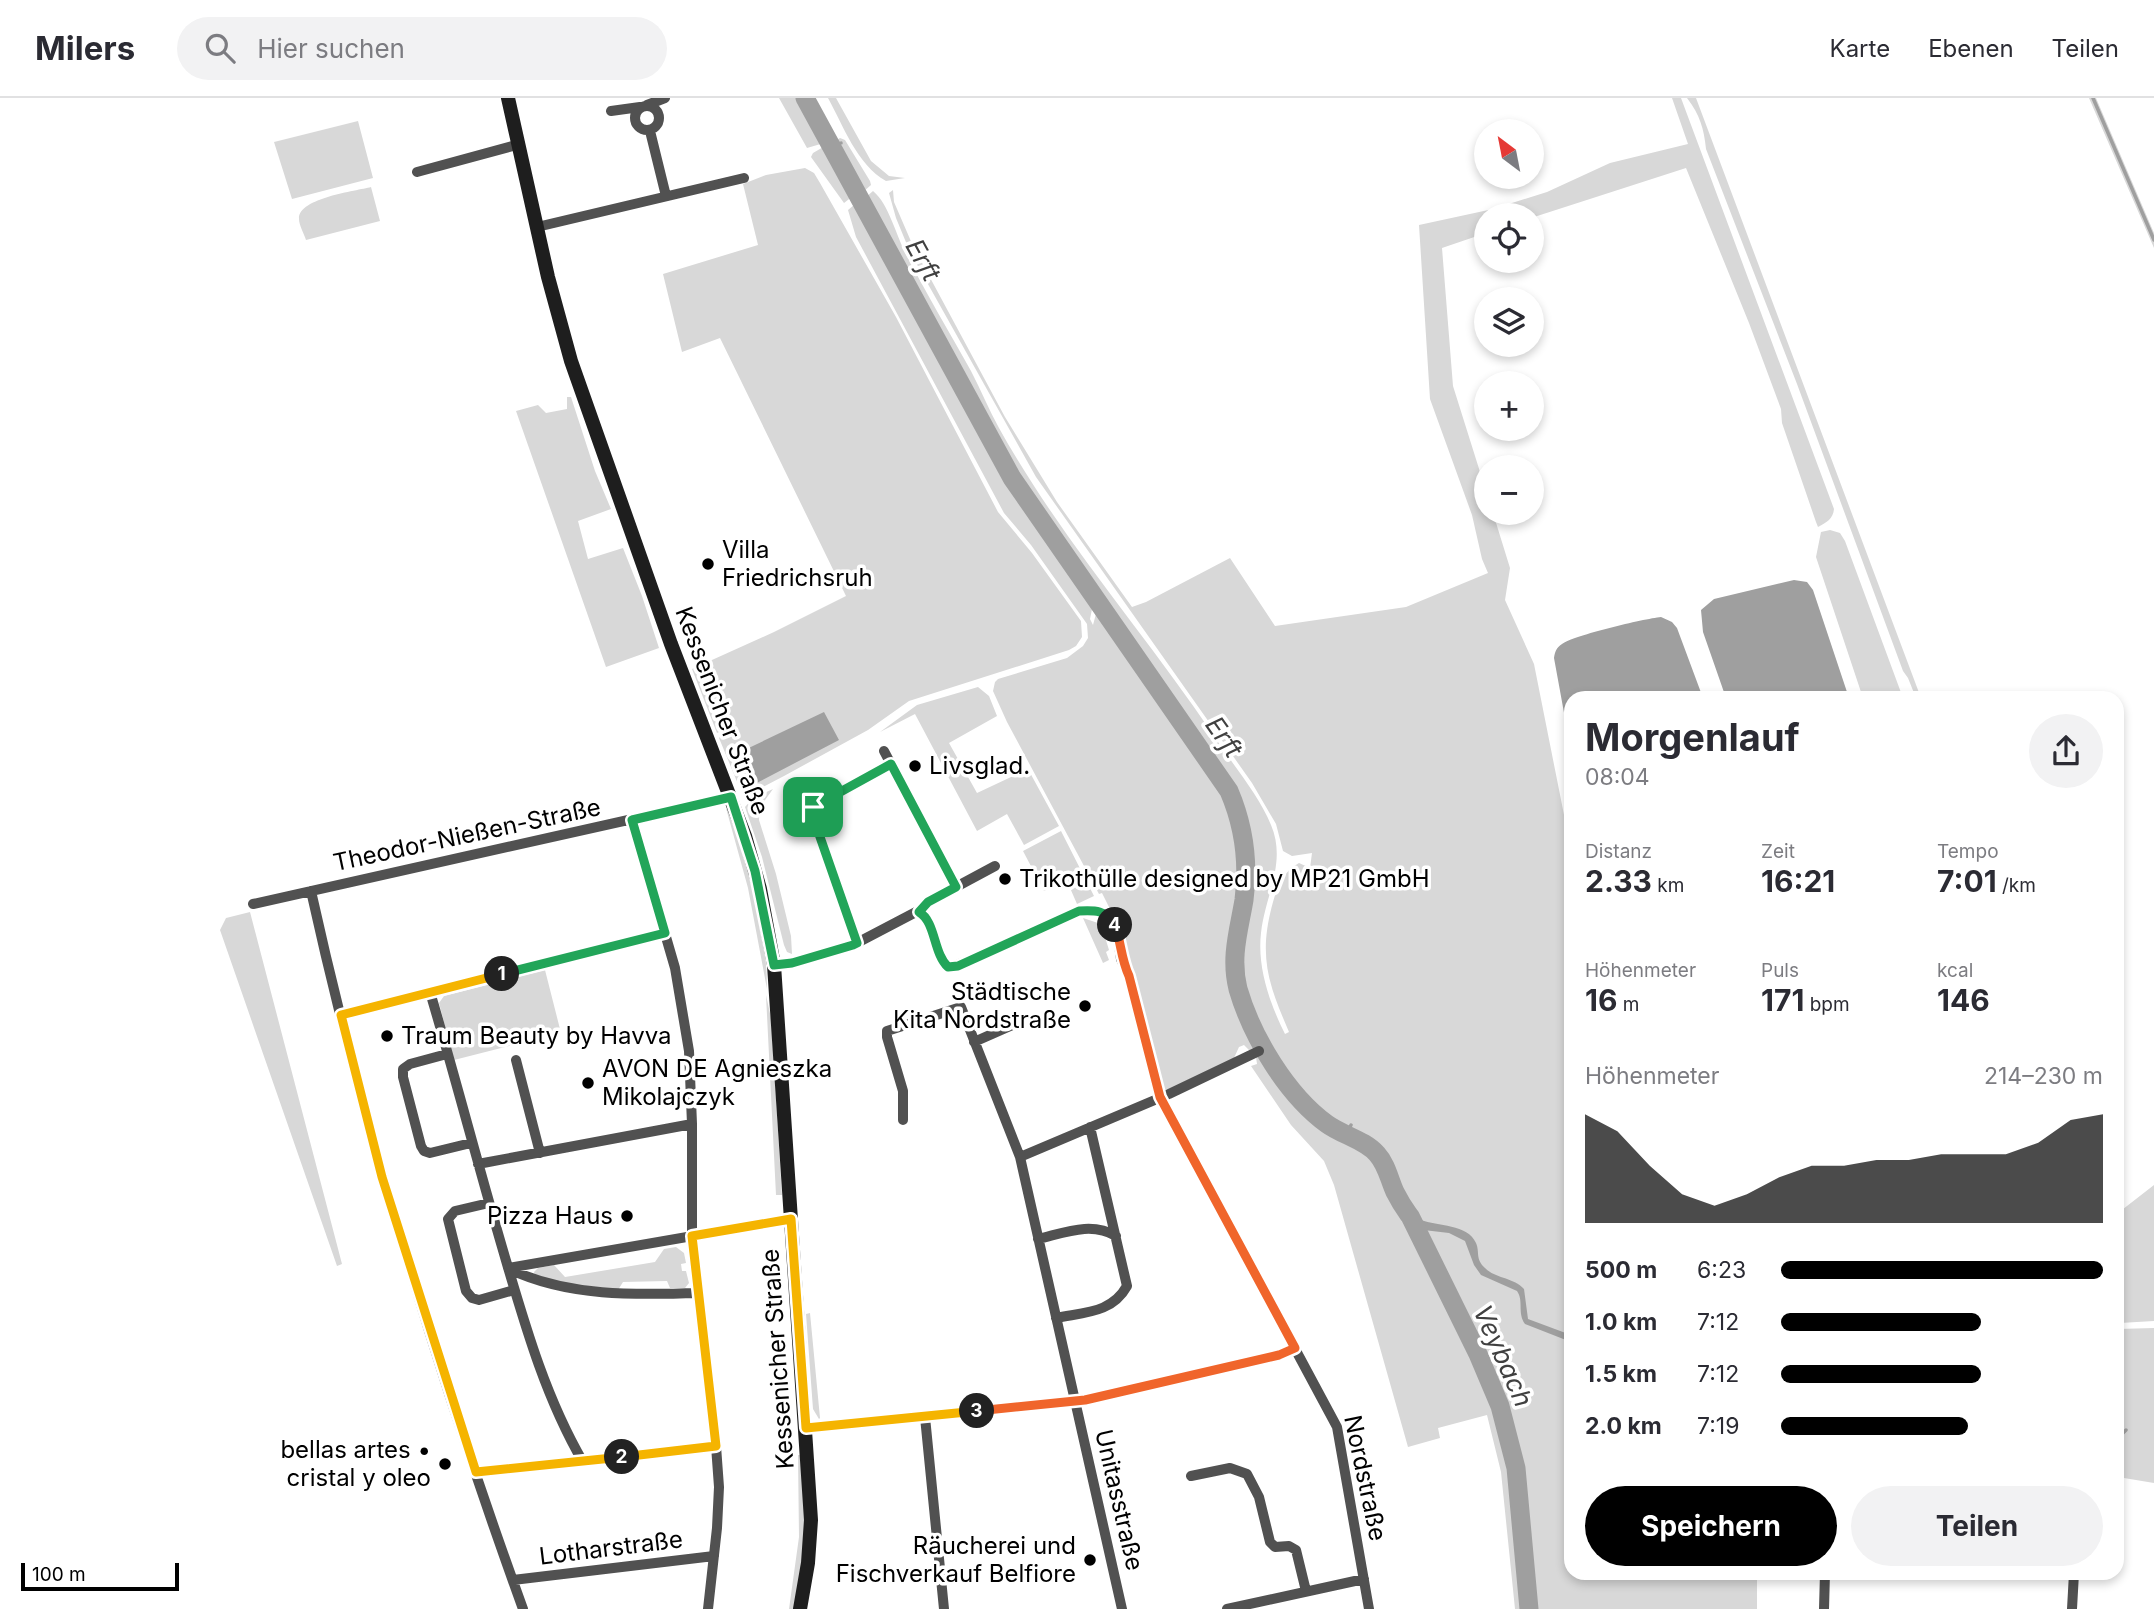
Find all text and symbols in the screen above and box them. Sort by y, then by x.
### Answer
search box [177,17,667,80]
text: Milers [35,28,135,68]
icon: search [201,29,239,67]
text: Hier suchen [257,33,405,64]
text: Karte [1830,34,1890,63]
text: Ebenen [1928,34,2014,63]
text: Teilen [2052,34,2119,63]
north arrow [1474,119,1544,189]
map controls [1474,119,1544,525]
button: locate [1474,203,1544,273]
water label: Erft [899,233,948,287]
button: layers [1474,287,1544,357]
button: + [1474,371,1544,441]
button: − [1474,455,1544,525]
place label: Villa Friedrichsruh [722,535,873,592]
marker: Villa Friedrichsruh [700,556,716,572]
street label: Kessenicher Straße [669,603,776,819]
water label: Erft [1199,710,1250,764]
text: Morgenlauf [1585,714,1800,760]
button: share [2029,714,2103,788]
place label: Livsglad. [929,751,1030,780]
marker: Livsglad. [907,758,923,774]
text: 08:04 [1585,763,1650,791]
pin [783,777,843,837]
icon: arrive [794,788,832,826]
street label: Theodor-Nießen-Straße [331,792,603,877]
text: Distanz [1585,840,1652,863]
text: Zeit [1761,840,1795,863]
text: Tempo [1937,840,1999,863]
text: 2.33 [1585,863,1652,899]
text: 16:21 [1761,863,1835,899]
text: 7:01 [1937,863,1997,899]
place label: Trikothülle designed by MP21 GmbH [1019,864,1430,893]
marker: Trikothülle designed by MP21 GmbH [997,871,1013,887]
text: km [1652,874,1684,897]
text: /km [1997,874,2036,897]
pin: 4 [1098,908,1132,942]
text: 4 [1108,913,1121,936]
pin: 1 [484,956,520,992]
text: Höhenmeter [1585,959,1696,982]
text: Puls [1761,959,1799,982]
text: kcal [1937,959,1973,982]
text: 1 [497,962,506,985]
place label: Städtische Kita Nordstraße [893,977,1071,1034]
text: 16 [1585,982,1617,1018]
text: 171 [1761,982,1804,1018]
text: 146 [1937,982,1990,1018]
text: m [1617,993,1639,1016]
text: bpm [1804,993,1850,1016]
marker: Städtische Kita Nordstraße [1077,998,1093,1014]
place label: Traum Beauty by Havva [401,1021,672,1050]
marker: Traum Beauty by Havva [379,1028,395,1044]
place label: AVON DE Agnieszka Mikolajczyk [602,1054,832,1111]
text: Höhenmeter [1585,1062,1719,1090]
text: 214–230 m [1984,1062,2103,1090]
marker: AVON DE Agnieszka Mikolajczyk [580,1075,596,1091]
place label: Pizza Haus [487,1201,613,1230]
marker: Pizza Haus [619,1208,635,1224]
street label: Kessenicher Straße [755,1248,800,1470]
text: 500 m [1585,1256,1657,1284]
text: 6:23 [1697,1256,1746,1284]
water label: Veybach [1467,1300,1540,1411]
text: 1.0 km [1585,1308,1657,1336]
text: 7:12 [1697,1308,1739,1336]
text: 1.5 km [1585,1360,1657,1388]
text: 7:12 [1697,1360,1739,1388]
pin: 3 [960,1394,995,1428]
text: 3 [970,1399,983,1422]
street label: Nordstraße [1338,1412,1393,1543]
text: 2.0 km [1585,1412,1662,1440]
text: 7:19 [1697,1412,1740,1440]
street label: Unitasstraße [1089,1427,1150,1573]
place label: bellas artes • cristal y oleo [280,1435,431,1492]
pin: 2 [604,1440,640,1474]
text: 2 [616,1445,627,1468]
marker: bellas artes • cristal y oleo [437,1456,453,1472]
button: Speichern [1585,1486,1837,1566]
button: Teilen [1851,1486,2103,1566]
street label: Lotharstraße [538,1524,684,1571]
place label: Räucherei und Fischverkauf Belfiore [836,1531,1076,1588]
marker: Räucherei und Fischverkauf Belfiore [1082,1552,1098,1568]
scale bar [21,1560,178,1592]
text: 100 m [32,1563,86,1586]

